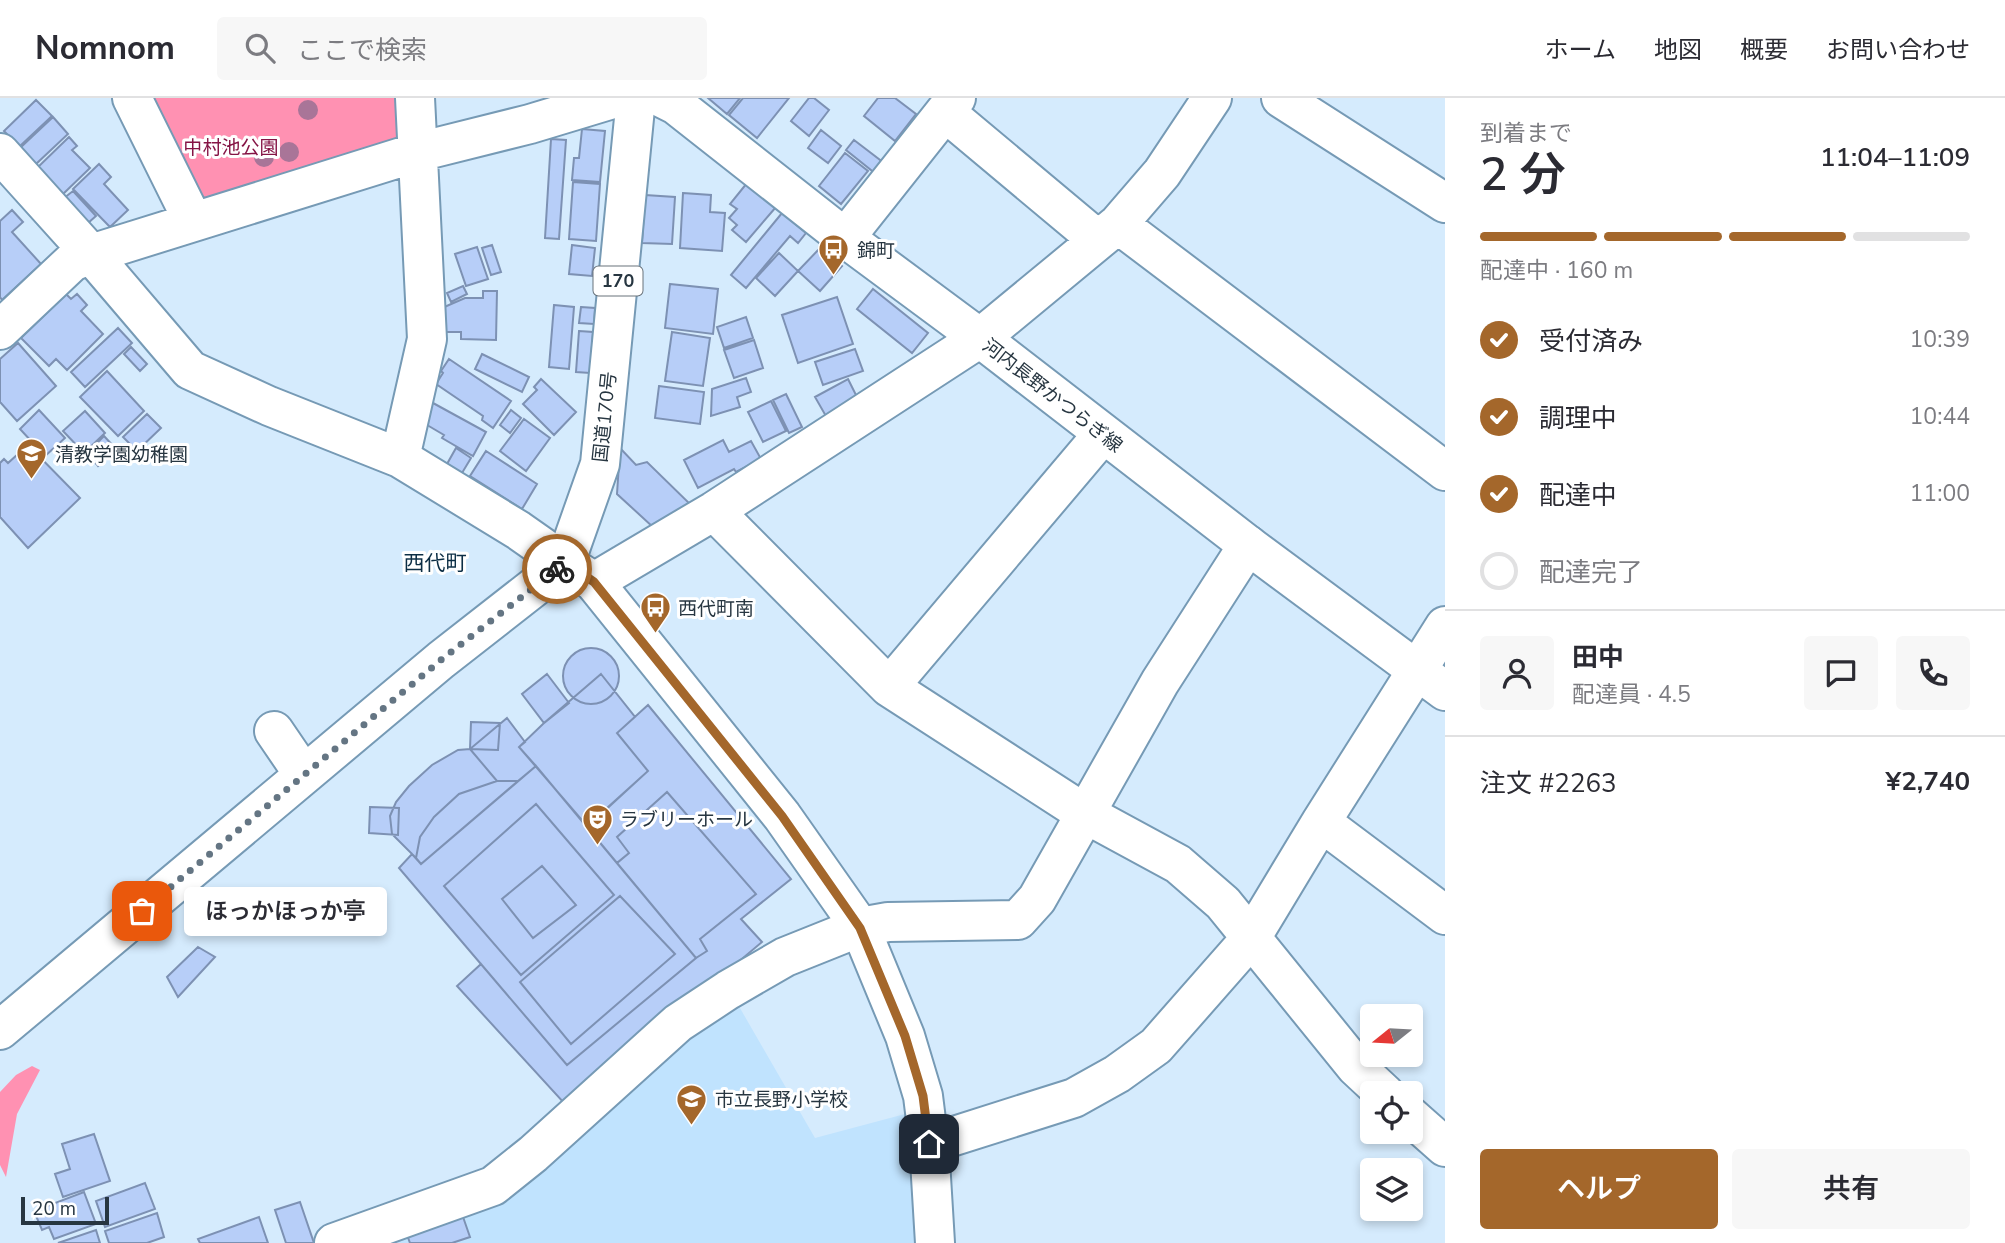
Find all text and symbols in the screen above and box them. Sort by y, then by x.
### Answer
search box [217,17,707,80]
text: Nomnom [35,26,175,71]
icon: search [241,29,279,67]
text: ここで検索 [297,33,427,68]
text: ホーム [1545,34,1616,66]
text: 地図 [1654,34,1702,66]
text: 概要 [1740,34,1788,66]
text: お問い合わせ [1826,34,1970,66]
text: 到着まで [1480,118,1572,149]
park label: 中村池公園 [183,135,279,161]
text: 11:04–11:09 [1820,140,1970,175]
text: 2 分 [1480,143,1566,206]
bus stop icon: 錦町 [817,233,851,277]
place label: 錦町 [857,238,895,264]
text: 配達中 · 160 m [1480,255,1633,286]
road number: 170 [594,266,642,296]
icon: check [1480,321,1518,359]
text: 受付済み [1539,324,1643,359]
text: 10:39 [1910,324,1970,355]
street label: 河内長野かつらぎ線 [977,333,1128,459]
street label: 国道170号 [587,370,623,464]
icon: check [1480,398,1518,436]
text: 調理中 [1539,401,1617,436]
text: 10:44 [1910,401,1970,432]
school or university icon: 清教学園幼稚園 [15,437,49,481]
place label: 清教学園幼稚園 [55,442,188,468]
icon: check [1480,475,1518,513]
text: 配達中 [1539,478,1617,513]
text: 11:00 [1910,478,1970,509]
courier [522,534,592,604]
district label: 西代町 [404,549,467,577]
icon: bike [538,550,576,588]
text: 配達完了 [1539,555,1643,590]
bus stop icon: 西代町南 [638,591,672,635]
place label: 西代町南 [678,596,754,622]
button: person [1480,636,1554,710]
button: chat [1804,636,1878,710]
button: phone [1896,636,1970,710]
text: 田中 [1572,640,1624,675]
text: 配達員 · 4.5 [1572,679,1691,710]
text: ¥2,740 [1886,764,1970,799]
text: 注文 #2263 [1480,766,1617,801]
theatre icon: ラブリーホール [580,802,614,846]
place label: ラブリーホール [620,807,753,833]
pin [112,881,172,941]
callout: ほっかほっか亭 [184,886,387,936]
icon: bag [123,892,161,930]
text: ほっかほっか亭 [205,896,366,927]
north arrow [1360,1004,1423,1068]
map controls [1360,1004,1423,1221]
button: locate [1360,1081,1423,1144]
school or university icon: 市立長野小学校 [675,1082,709,1126]
place label: 市立長野小学校 [715,1087,848,1113]
pin [899,1114,959,1174]
icon: home [910,1125,948,1163]
button: ヘルプ [1480,1149,1718,1229]
button: 共有 [1732,1149,1970,1229]
button: layers [1360,1158,1423,1221]
scale bar [21,1194,108,1226]
text: 20 m [32,1196,76,1222]

